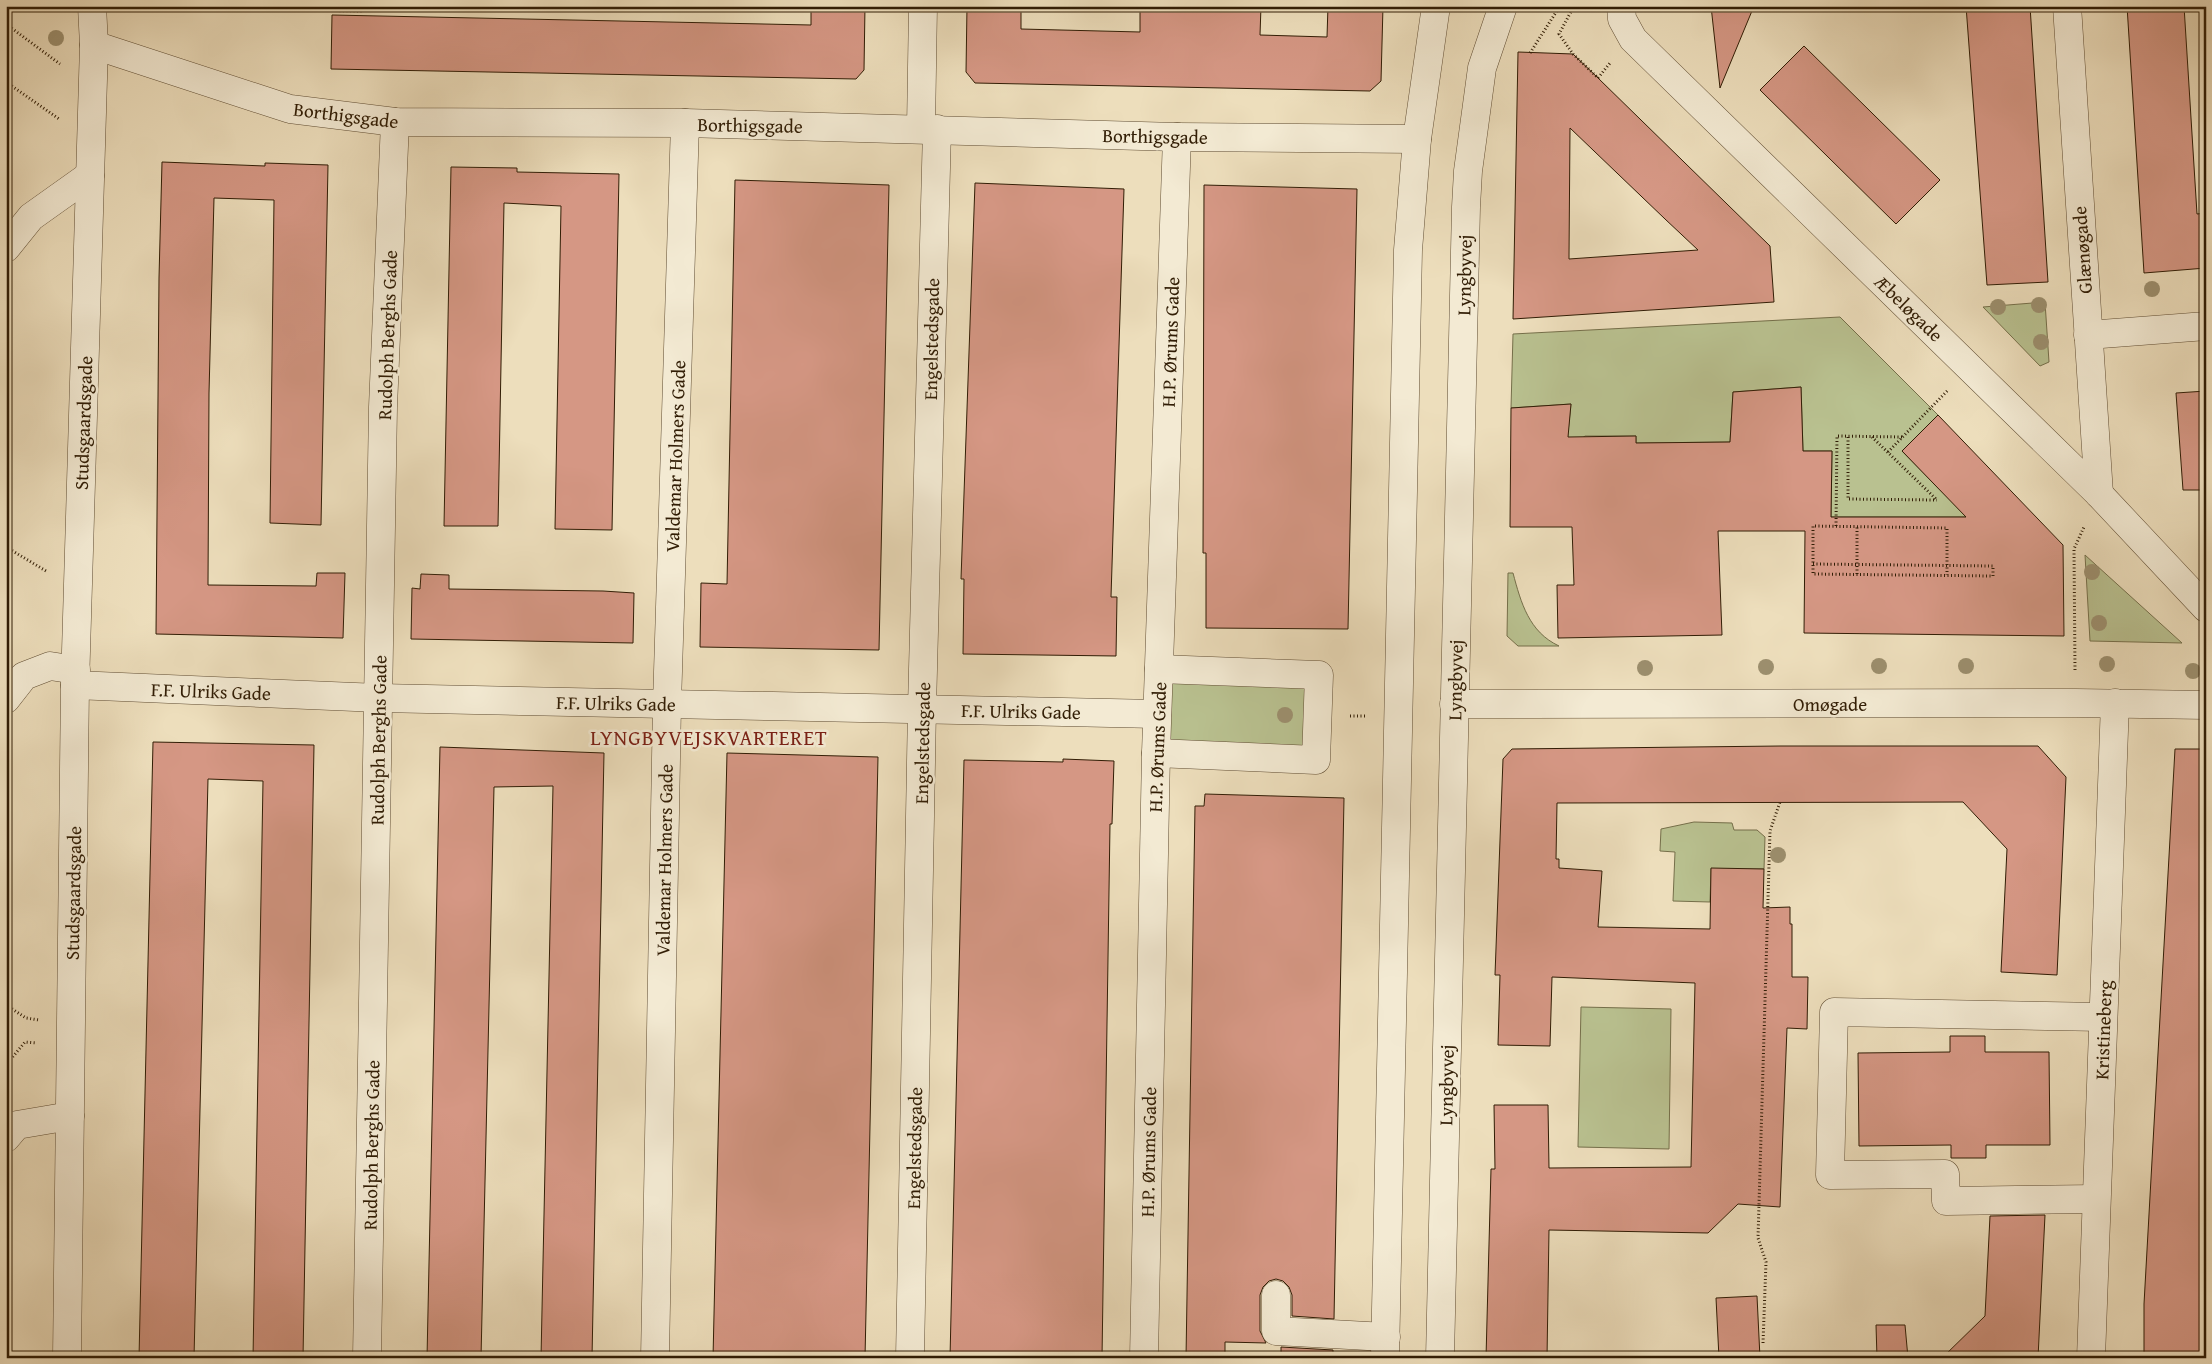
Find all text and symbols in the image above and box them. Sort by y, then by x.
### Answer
street label: Borthigsgade [292,95,400,135]
street label: Borthigsgade [697,110,803,140]
street label: Borthigsgade [1102,121,1208,151]
street label: Glænøgade [2065,205,2099,295]
street label: Lyngbyvej [1449,234,1479,316]
street label: Rudolph Berghs Gade [370,249,404,420]
street label: Æbeløgade [1868,268,1950,348]
street label: H.P. Ørums Gade [1154,276,1186,408]
street label: Engelstedsgade [916,278,946,400]
street label: Studsgaardsgade [67,355,99,491]
street label: Valdemar Holmers Gade [658,359,692,552]
street label: Lyngbyvej [1440,639,1470,721]
street label: Rudolph Berghs Gade [363,655,393,825]
street label: F.F. Ulriks Gade [151,675,271,707]
street label: H.P. Ørums Gade [1141,681,1173,813]
street label: Engelstedsgade [907,682,937,804]
street label: F.F. Ulriks Gade [556,688,676,718]
street label: Omøgade [1793,690,1867,718]
street label: F.F. Ulriks Gade [961,696,1081,726]
district label: LYNGBYVEJSKVARTERET [590,722,828,753]
street label: Valdemar Holmers Gade [648,764,680,956]
street label: Studsgaardsgade [58,826,88,960]
street label: Kristineberg [2087,979,2119,1080]
street label: Lyngbyvej [1431,1044,1461,1126]
street label: Rudolph Berghs Gade [356,1060,386,1230]
street label: H.P. Ørums Gade [1133,1086,1163,1217]
street label: Engelstedsgade [899,1087,929,1209]

